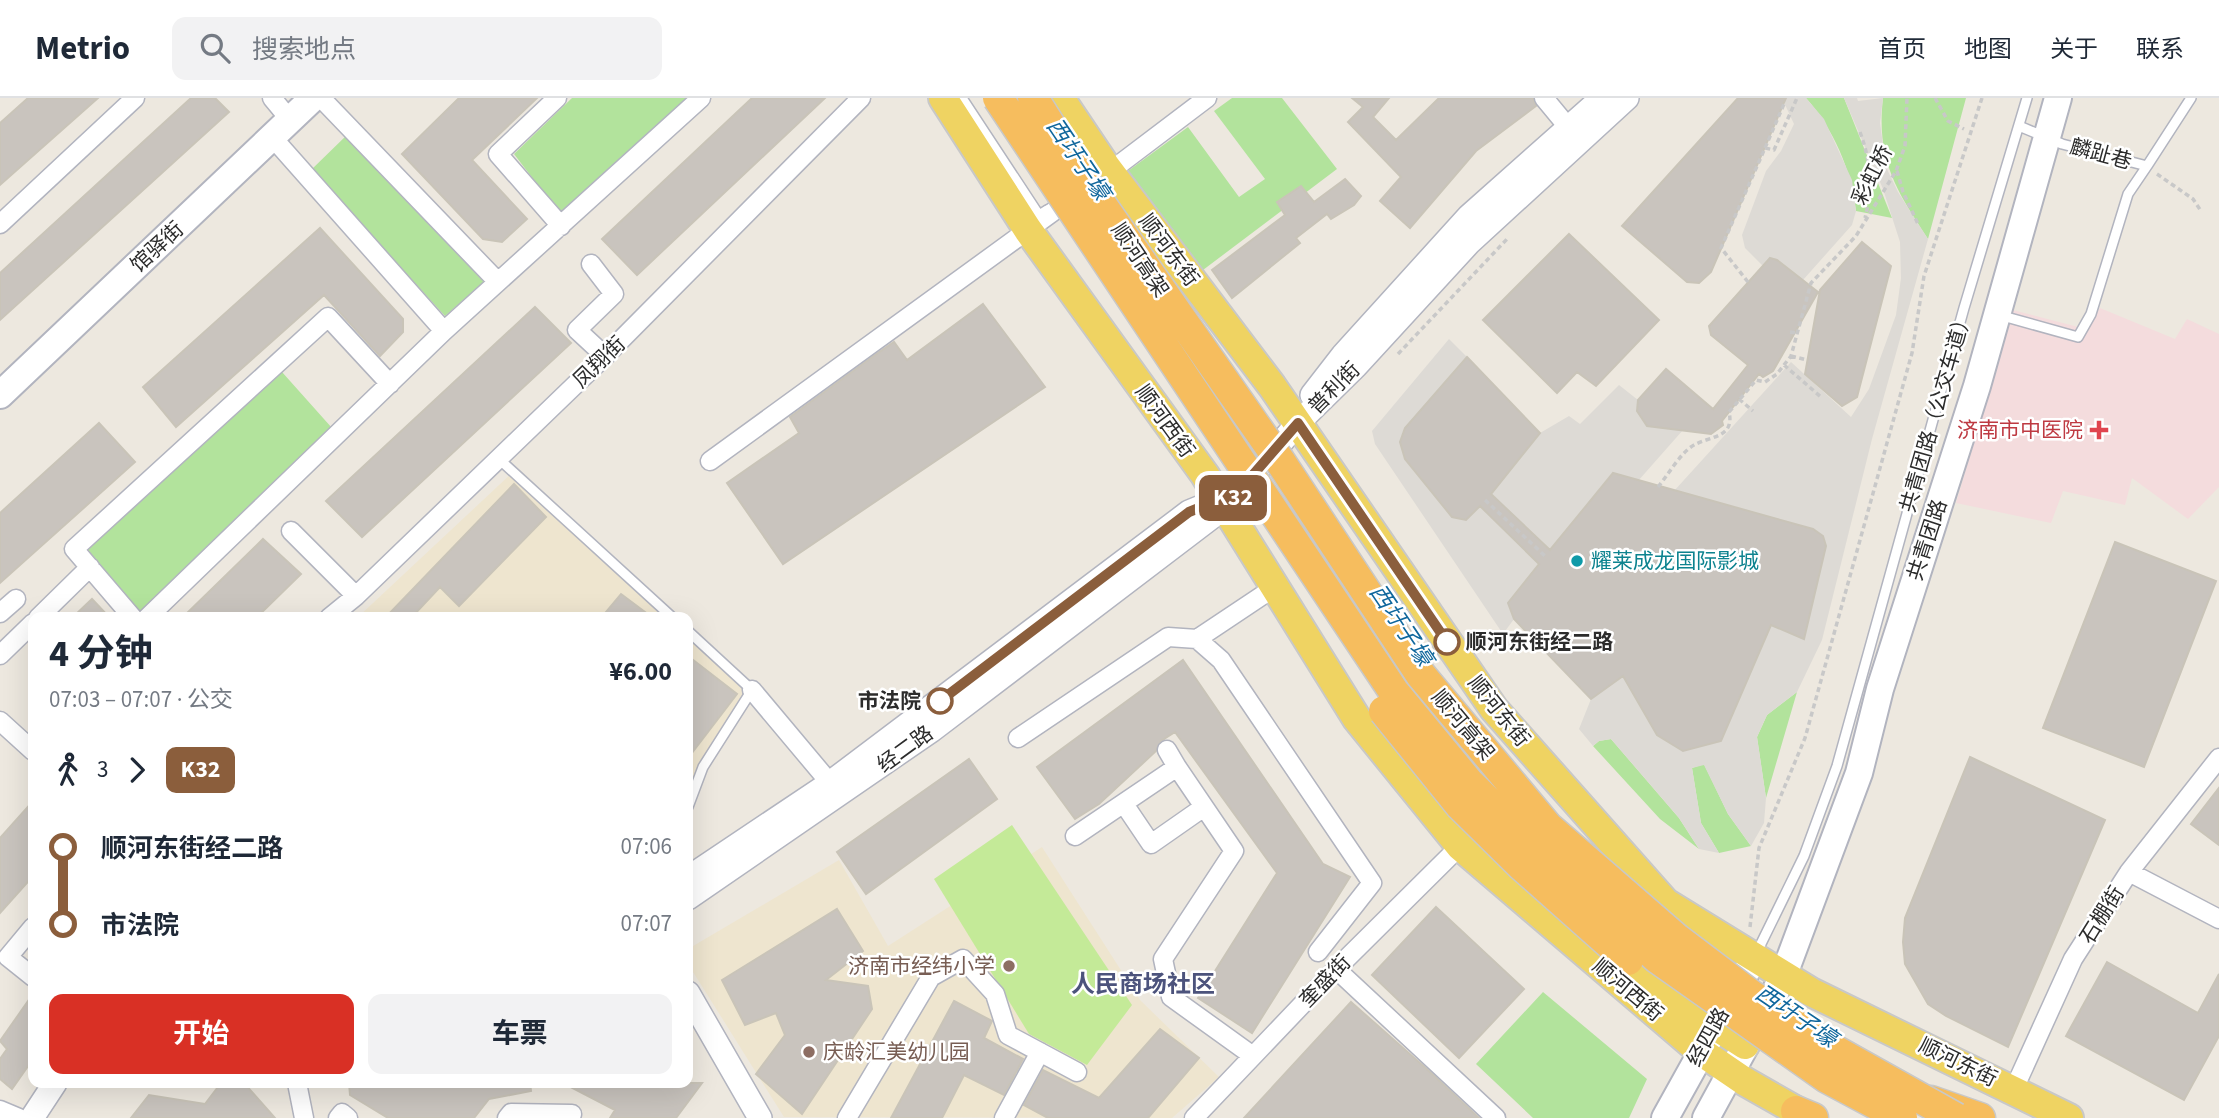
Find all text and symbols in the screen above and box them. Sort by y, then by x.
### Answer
search box [172,17,662,80]
text: Metrio [35,25,130,72]
icon: search [196,29,234,67]
text: 搜索地点 [252,31,356,68]
text: 首页 [1878,32,1926,67]
text: 地图 [1964,32,2012,67]
text: 关于 [2050,32,2098,67]
text: 联系 [2136,32,2184,67]
water label: 西圩子壕 [1039,112,1120,210]
street label: 麟趾巷 [2067,131,2135,177]
street label: 彩虹桥 [1844,140,1900,210]
street label: 顺河东街 [1132,207,1206,293]
street label: 馆驿街 [124,215,190,279]
street label: 顺河高架 [1104,217,1176,303]
street label: 共青团路（公交车道） [1893,306,1979,516]
street label: 凤翔街 [566,329,632,395]
street label: 普利街 [1301,355,1367,421]
street label: 顺河西街 [1128,378,1202,464]
place label: 济南市中医院 [1957,415,2083,445]
marker: 济南市中医院 [2089,420,2109,440]
line badge: K32 [1193,475,1273,521]
text: K32 [1213,480,1253,515]
street label: 共青团路 [1900,495,1954,585]
place label: 耀莱成龙国际影城 [1591,546,1759,576]
marker: 耀莱成龙国际影城 [1569,553,1585,569]
water label: 西圩子壕 [1362,578,1443,676]
text: 4 分钟 [49,627,153,681]
place label: 顺河东街经二路 [1466,627,1613,657]
marker: 顺河东街经二路 [1434,629,1460,655]
text: ¥6.00 [609,653,672,690]
street label: 顺河东街 [1461,669,1537,753]
text: 07:03 – 07:07 · 公交 [49,683,233,716]
street label: 顺河高架 [1425,683,1501,767]
place label: 市法院 [858,686,921,716]
marker: 市法院 [927,688,953,714]
street label: 经二路 [871,718,939,780]
icon: walk [49,751,87,789]
icon: forward [118,751,156,789]
text: K32 [180,752,221,787]
text: 3 [97,753,108,786]
text: 顺河东街经二路 [101,830,283,867]
text: 07:06 [621,830,672,863]
street label: 石棚街 [2073,880,2131,950]
text: 市法院 [101,907,179,944]
text: 07:07 [621,907,672,940]
street label: 奎盛街 [1292,948,1358,1014]
place label: 济南市经纬小学 [848,951,995,981]
street label: 顺河西街 [1586,952,1670,1028]
marker: 济南市经纬小学 [1001,958,1017,974]
district label: 人民商场社区 [1071,967,1215,1002]
water label: 西圩子壕 [1749,977,1847,1058]
button: 开始 [49,994,354,1074]
button: 车票 [368,994,672,1074]
street label: 经四路 [1680,1002,1736,1072]
street label: 顺河东街 [1914,1030,2002,1094]
place label: 庆龄汇美幼儿园 [823,1037,970,1067]
marker: 庆龄汇美幼儿园 [801,1044,817,1060]

